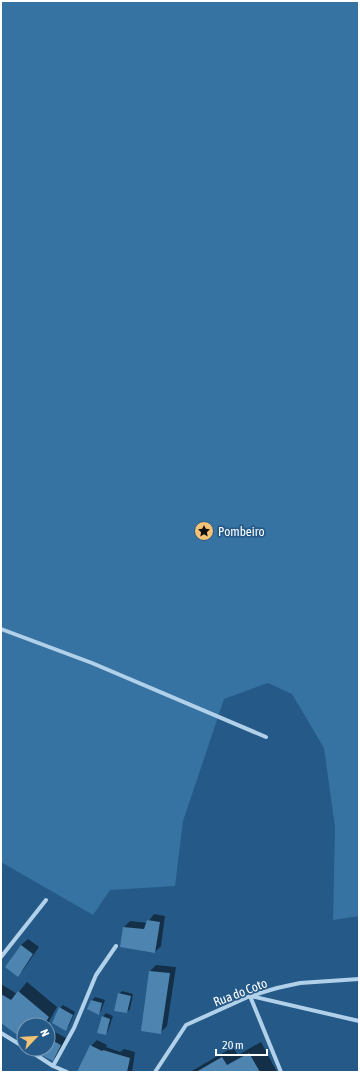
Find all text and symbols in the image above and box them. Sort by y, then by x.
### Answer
place icon: Pombeiro [193,520,215,542]
place label: Pombeiro [218,524,265,539]
street label: Rua do Coto [211,975,269,1010]
north arrow [16,1017,56,1057]
text: N [38,1027,52,1038]
scale bar [216,1031,267,1057]
text: 20 m [222,1038,244,1052]

